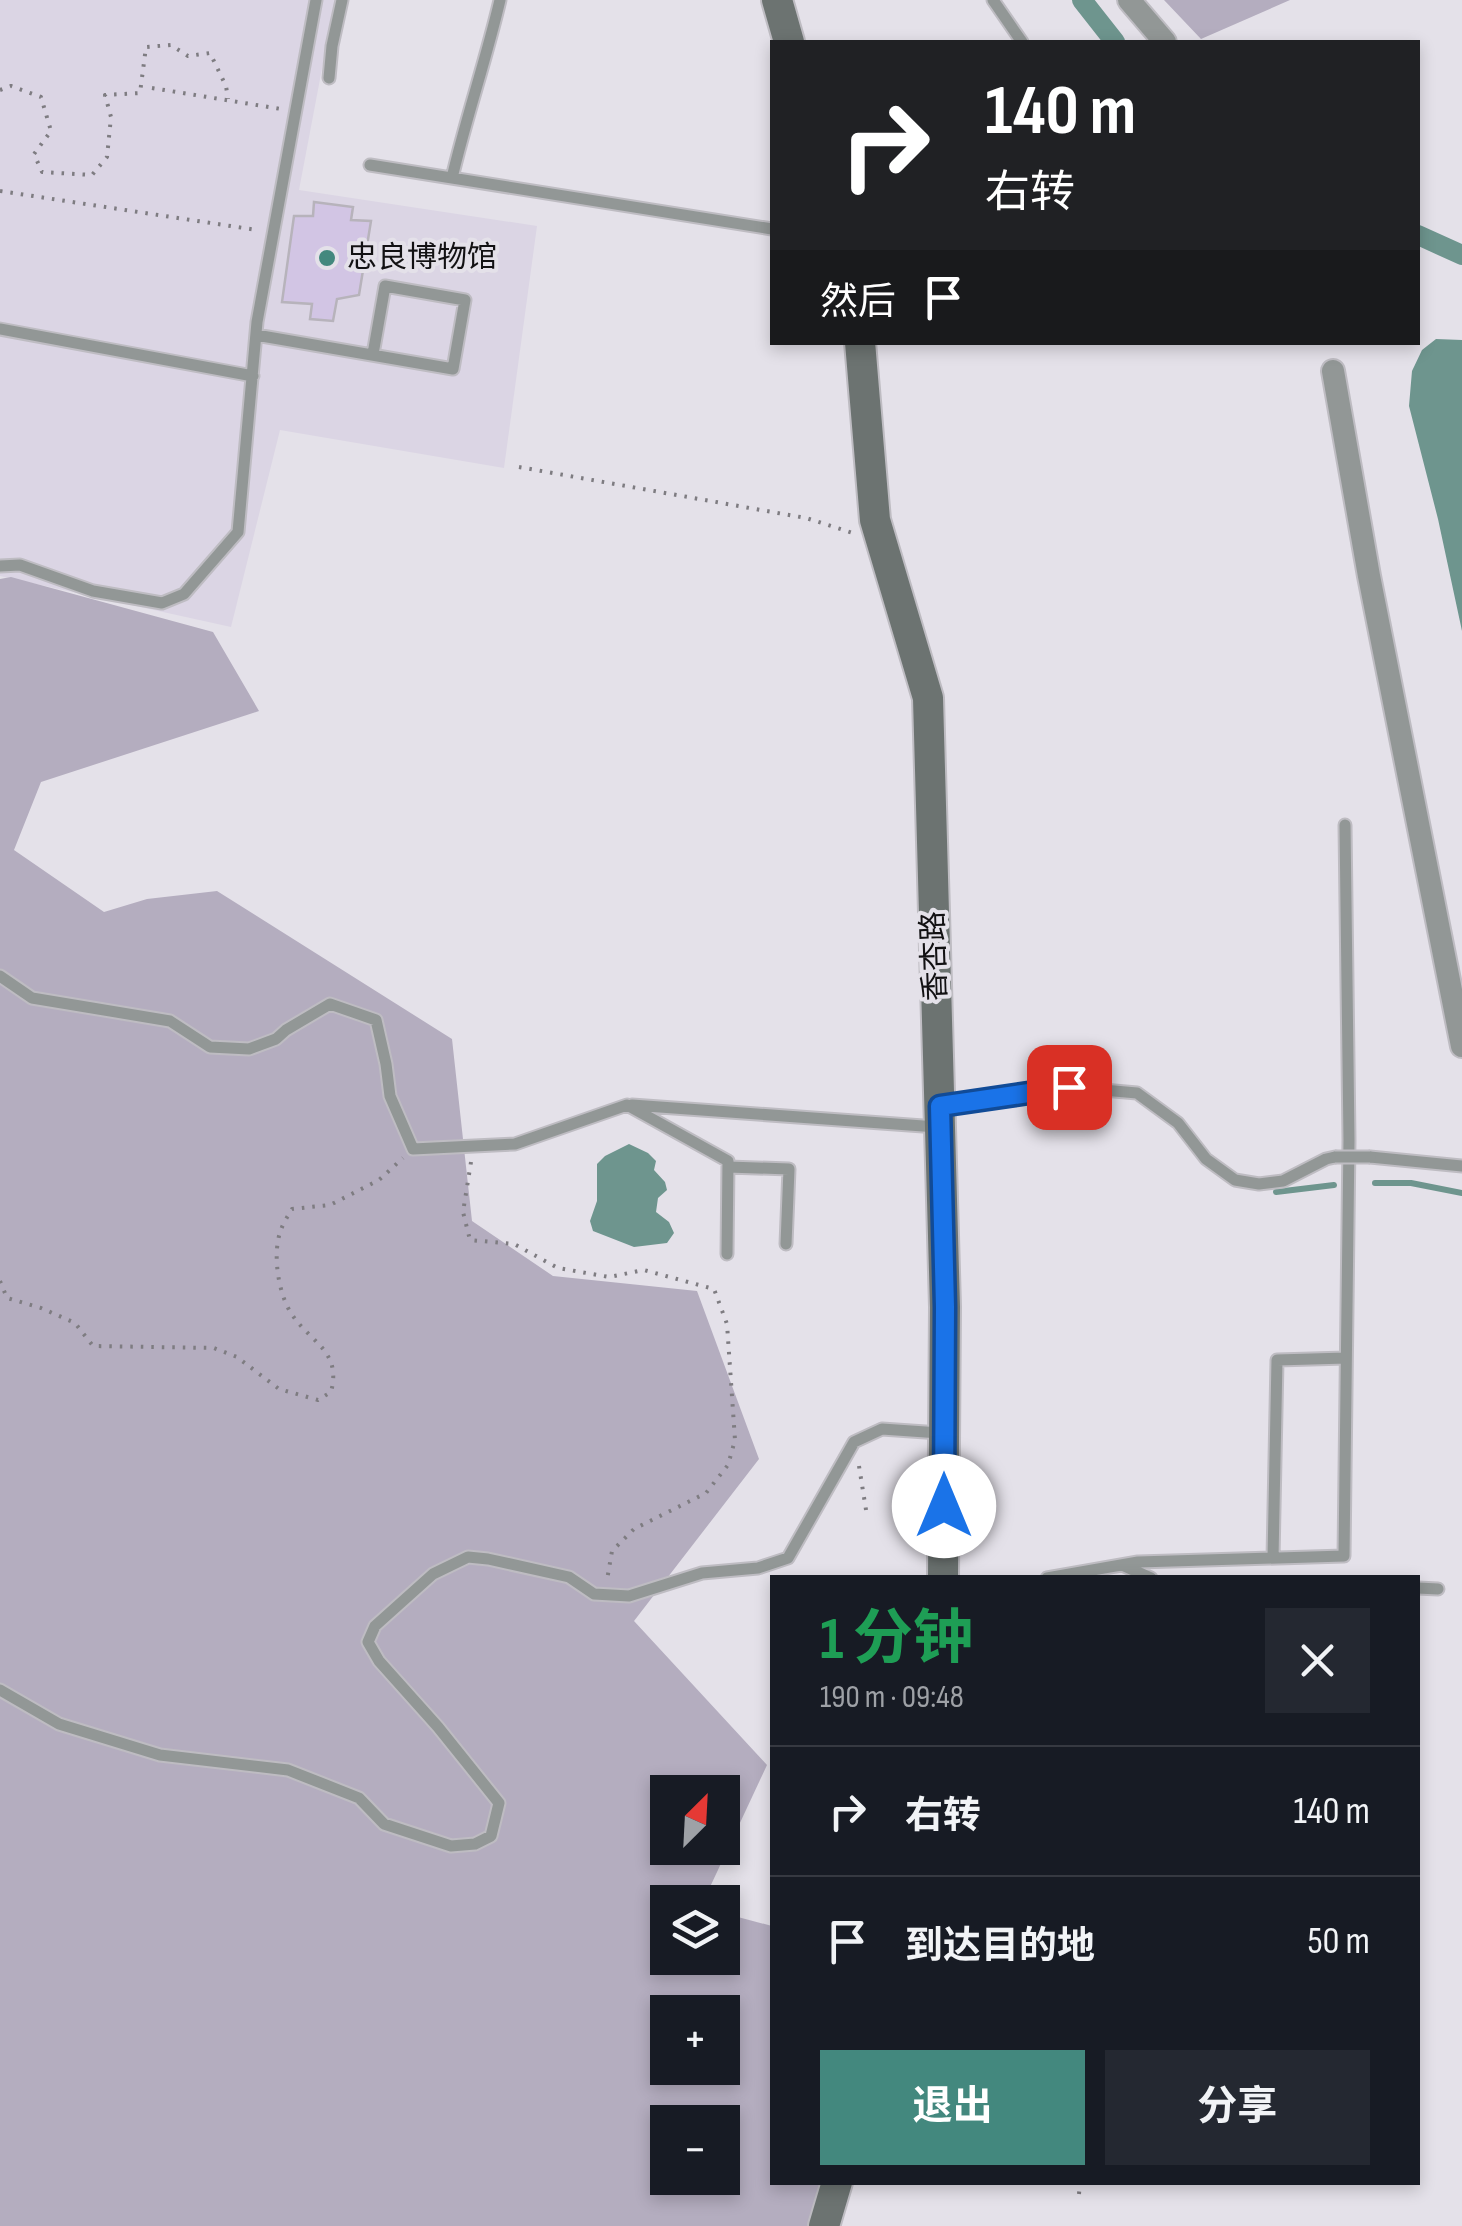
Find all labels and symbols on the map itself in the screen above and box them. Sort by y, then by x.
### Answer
place label: 忠良博物馆 [347,240,497,276]
marker: 忠良博物馆 [316,247,338,269]
street label: 香杏路 [915,910,955,1002]
pin [1027,1045,1112,1130]
position arrow [892,1454,996,1558]
north arrow [650,1775,740,1865]

